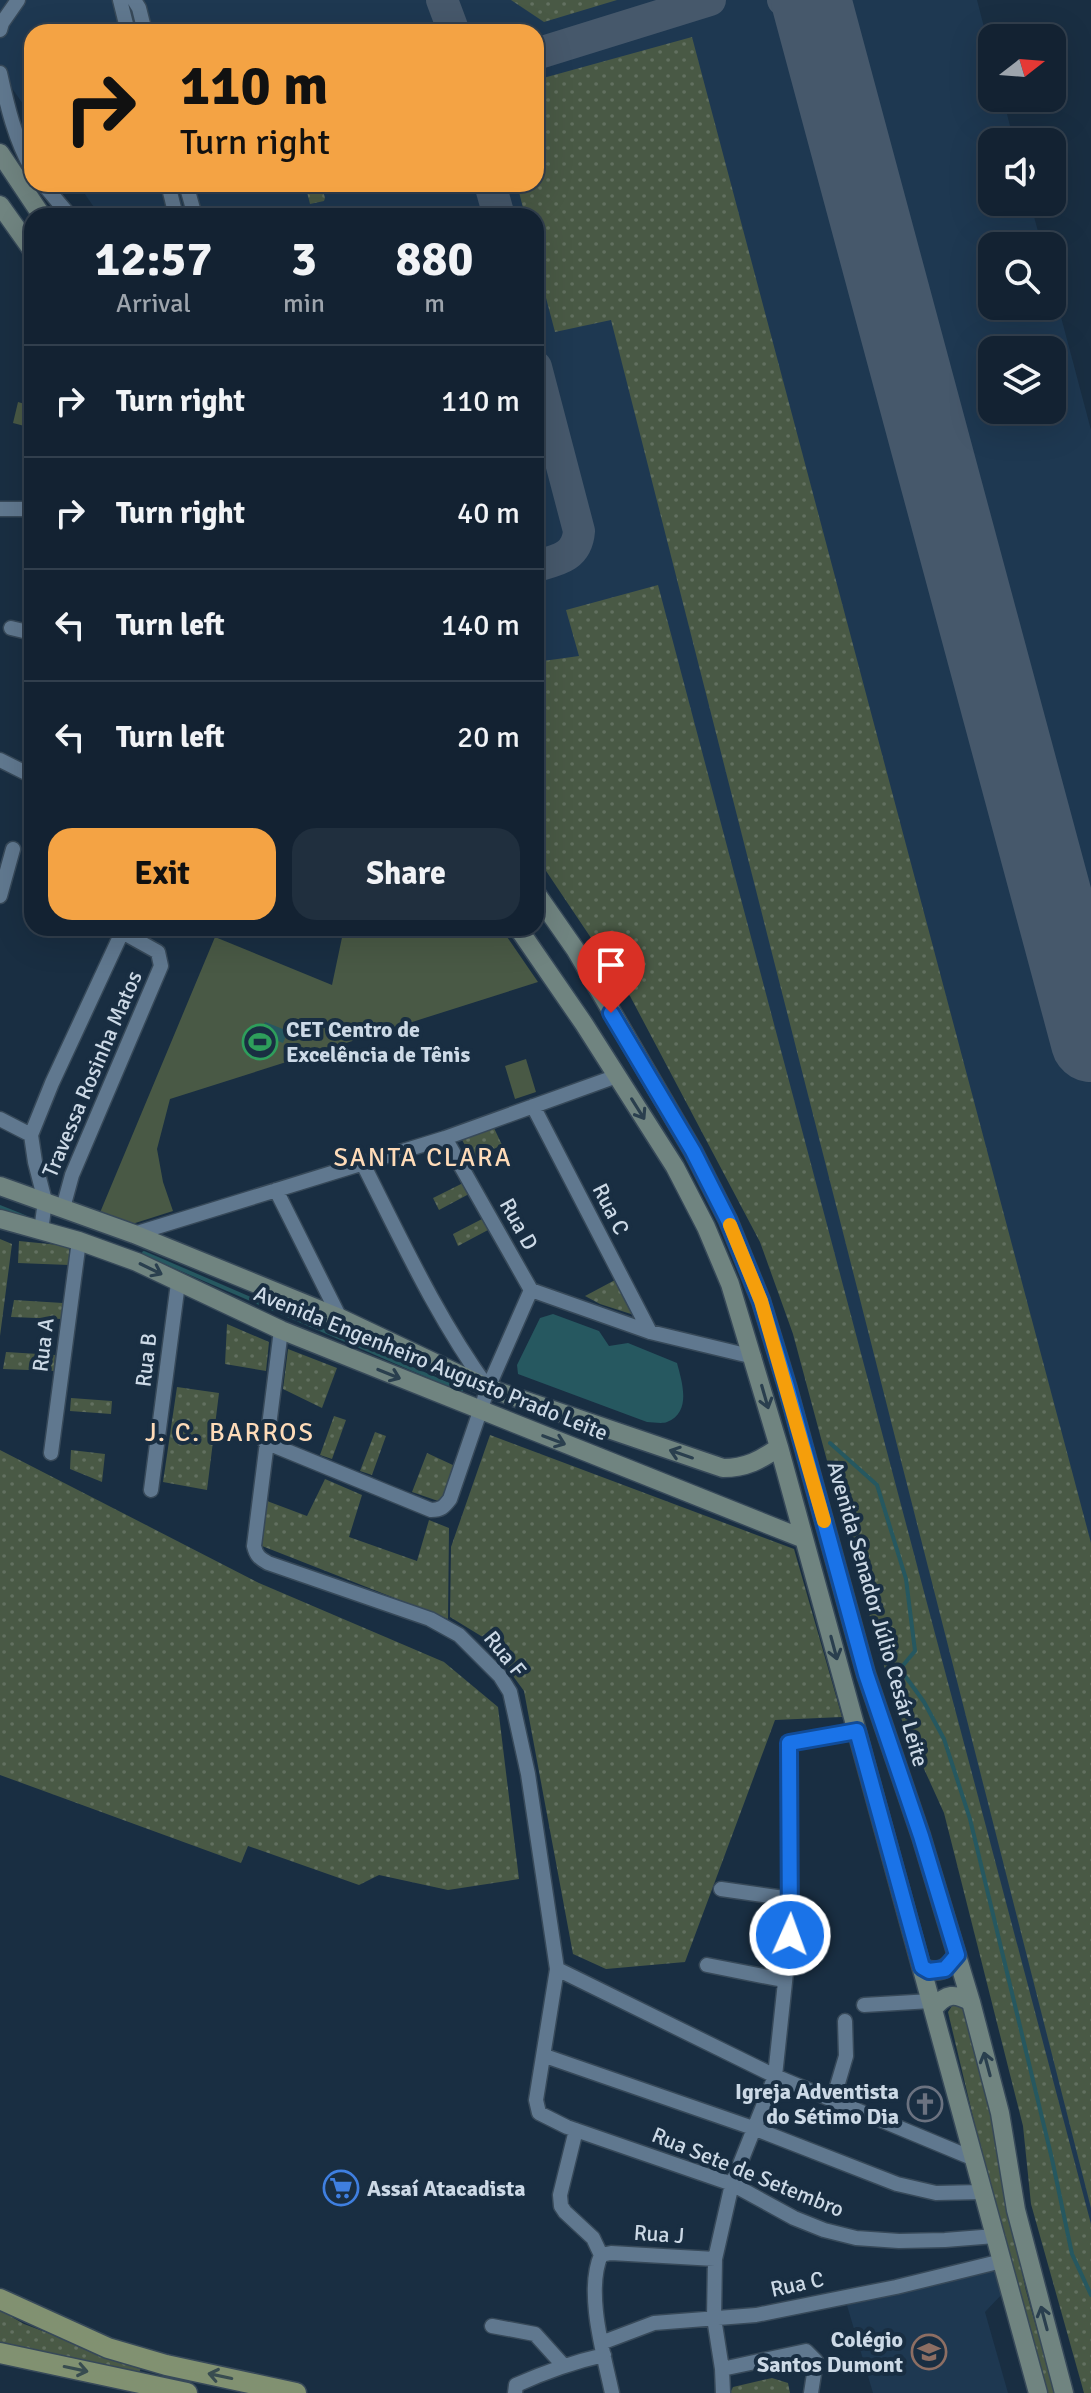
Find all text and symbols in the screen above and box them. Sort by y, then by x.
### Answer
north arrow [978,24,1066,112]
map controls [978,24,1066,424]
text: 110 m [180,51,328,120]
icon: right [48,56,152,160]
text: Turn right [180,120,330,165]
button: sound [978,128,1066,216]
text: 12:57 [95,230,212,289]
text: 3 [291,230,317,289]
text: 880 [396,230,473,289]
button: search [978,232,1066,320]
text: Arrival [116,288,191,320]
text: min [283,288,325,320]
text: m [424,288,445,320]
button: layers [978,336,1066,424]
icon: right [48,379,92,423]
text: Turn right [116,383,245,420]
text: 110 m [441,383,520,420]
icon: right [48,491,92,535]
text: Turn right [116,495,245,532]
text: 40 m [457,495,520,532]
icon: left [48,603,92,647]
text: Turn left [116,607,225,644]
text: 140 m [441,607,520,644]
icon: left [48,715,92,759]
text: Turn left [116,719,225,756]
text: 20 m [457,719,520,756]
button: Exit [48,828,276,920]
button: Share [292,828,520,920]
pin [577,931,645,1013]
icon: arrive [589,943,633,987]
street label: Travessa Rosinha Matos [36,967,148,1181]
place label: CET Centro de Excelência de Tênis [286,1016,470,1068]
sports icon: CET Centro de Excelência de Tênis [241,1023,279,1061]
one-way arrow [630,1098,647,1120]
district label: SANTA CLARA [333,1142,513,1174]
street label: Rua C [587,1179,635,1239]
street label: Rua D [494,1193,544,1255]
one-way arrow [139,1262,163,1278]
street label: Avenida Engenheiro Augusto Prado Leite [250,1279,612,1447]
street label: Rua A [26,1316,60,1374]
street label: Rua B [129,1332,163,1388]
one-way arrow [376,1368,401,1382]
one-way arrow [758,1384,773,1410]
district label: J. C. BARROS [145,1417,315,1449]
one-way arrow [541,1433,566,1448]
one-way arrow [669,1445,694,1460]
street label: Avenida Senador Júlio Cesár Leite [821,1458,935,1770]
street label: Rua F [478,1625,532,1683]
one-way arrow [827,1634,842,1660]
position arrow [748,1893,832,1977]
one-way arrow [979,2052,994,2078]
place label: Igreja Adventista do Sétimo Dia [735,2078,899,2130]
church icon: Igreja Adventista do Sétimo Dia [906,2085,944,2123]
street label: Rua Sete de Setembro [648,2121,848,2223]
supermarket icon: Assaí Atacadista [322,2169,360,2207]
place label: Assaí Atacadista [367,2175,526,2202]
street label: Rua J [633,2219,685,2249]
street label: Rua C [768,2265,826,2303]
one-way arrow [1035,2305,1050,2331]
place label: Colégio Santos Dumont [757,2326,903,2378]
school or university icon: Colégio Santos Dumont [910,2333,948,2371]
one-way arrow [63,2362,89,2377]
one-way arrow [208,2368,233,2383]

